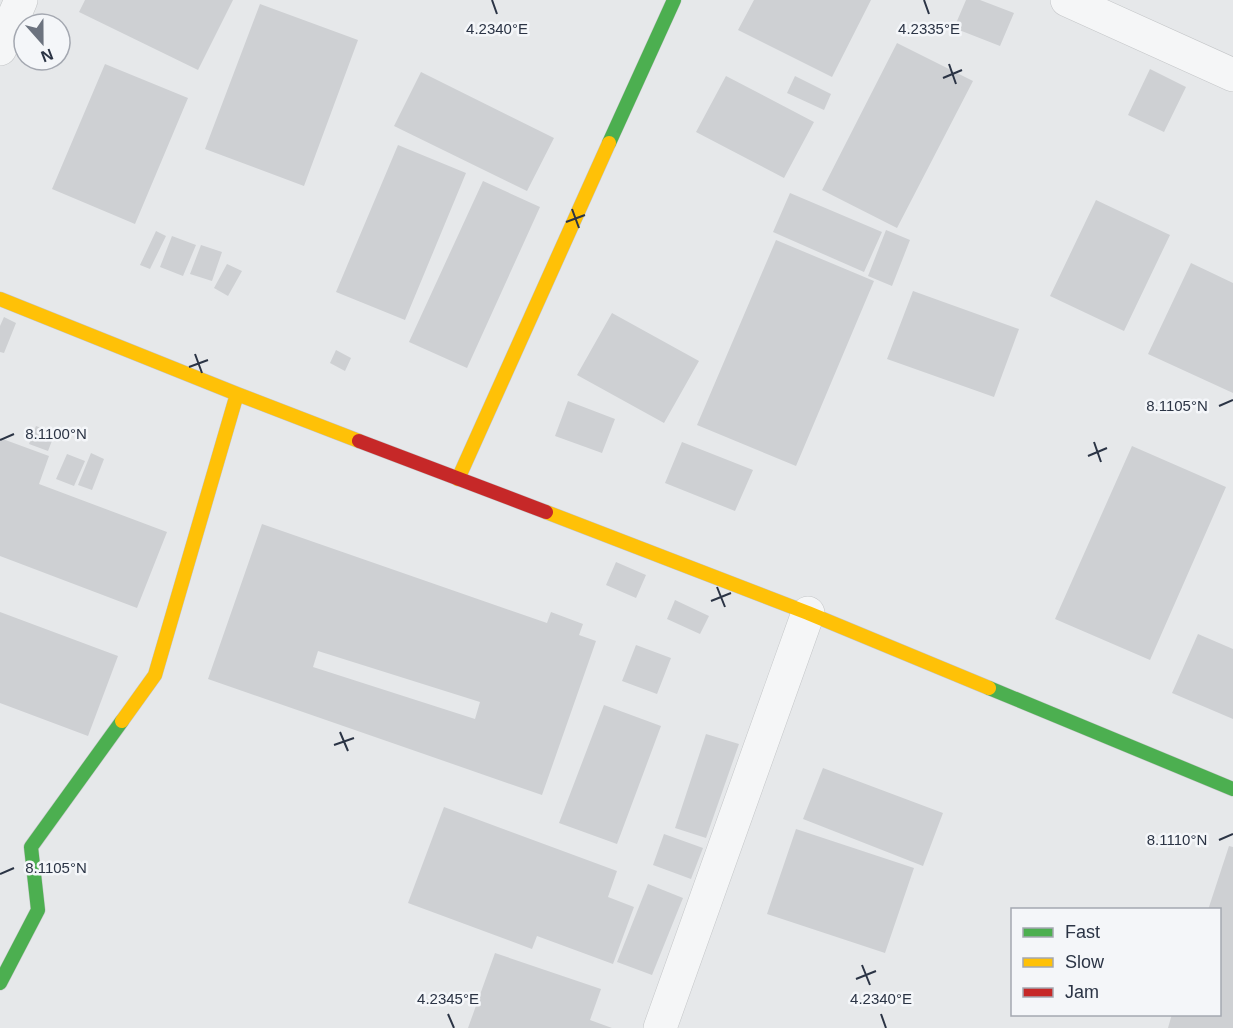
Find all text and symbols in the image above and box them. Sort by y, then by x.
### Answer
north arrow [12,12,72,72]
text: 4.2340°E [466,20,528,37]
text: 4.2335°E [898,20,960,37]
text: N [39,46,56,66]
text: 8.1105°N [1146,397,1208,414]
text: 8.1100°N [25,425,87,442]
text: 8.1110°N [1147,831,1207,848]
text: 8.1105°N [25,859,87,876]
legend [1011,908,1221,1016]
text: Fast [1065,922,1100,942]
text: Slow [1065,952,1105,972]
text: Jam [1065,982,1099,1002]
text: 4.2345°E [417,990,479,1007]
text: 4.2340°E [850,990,912,1007]

